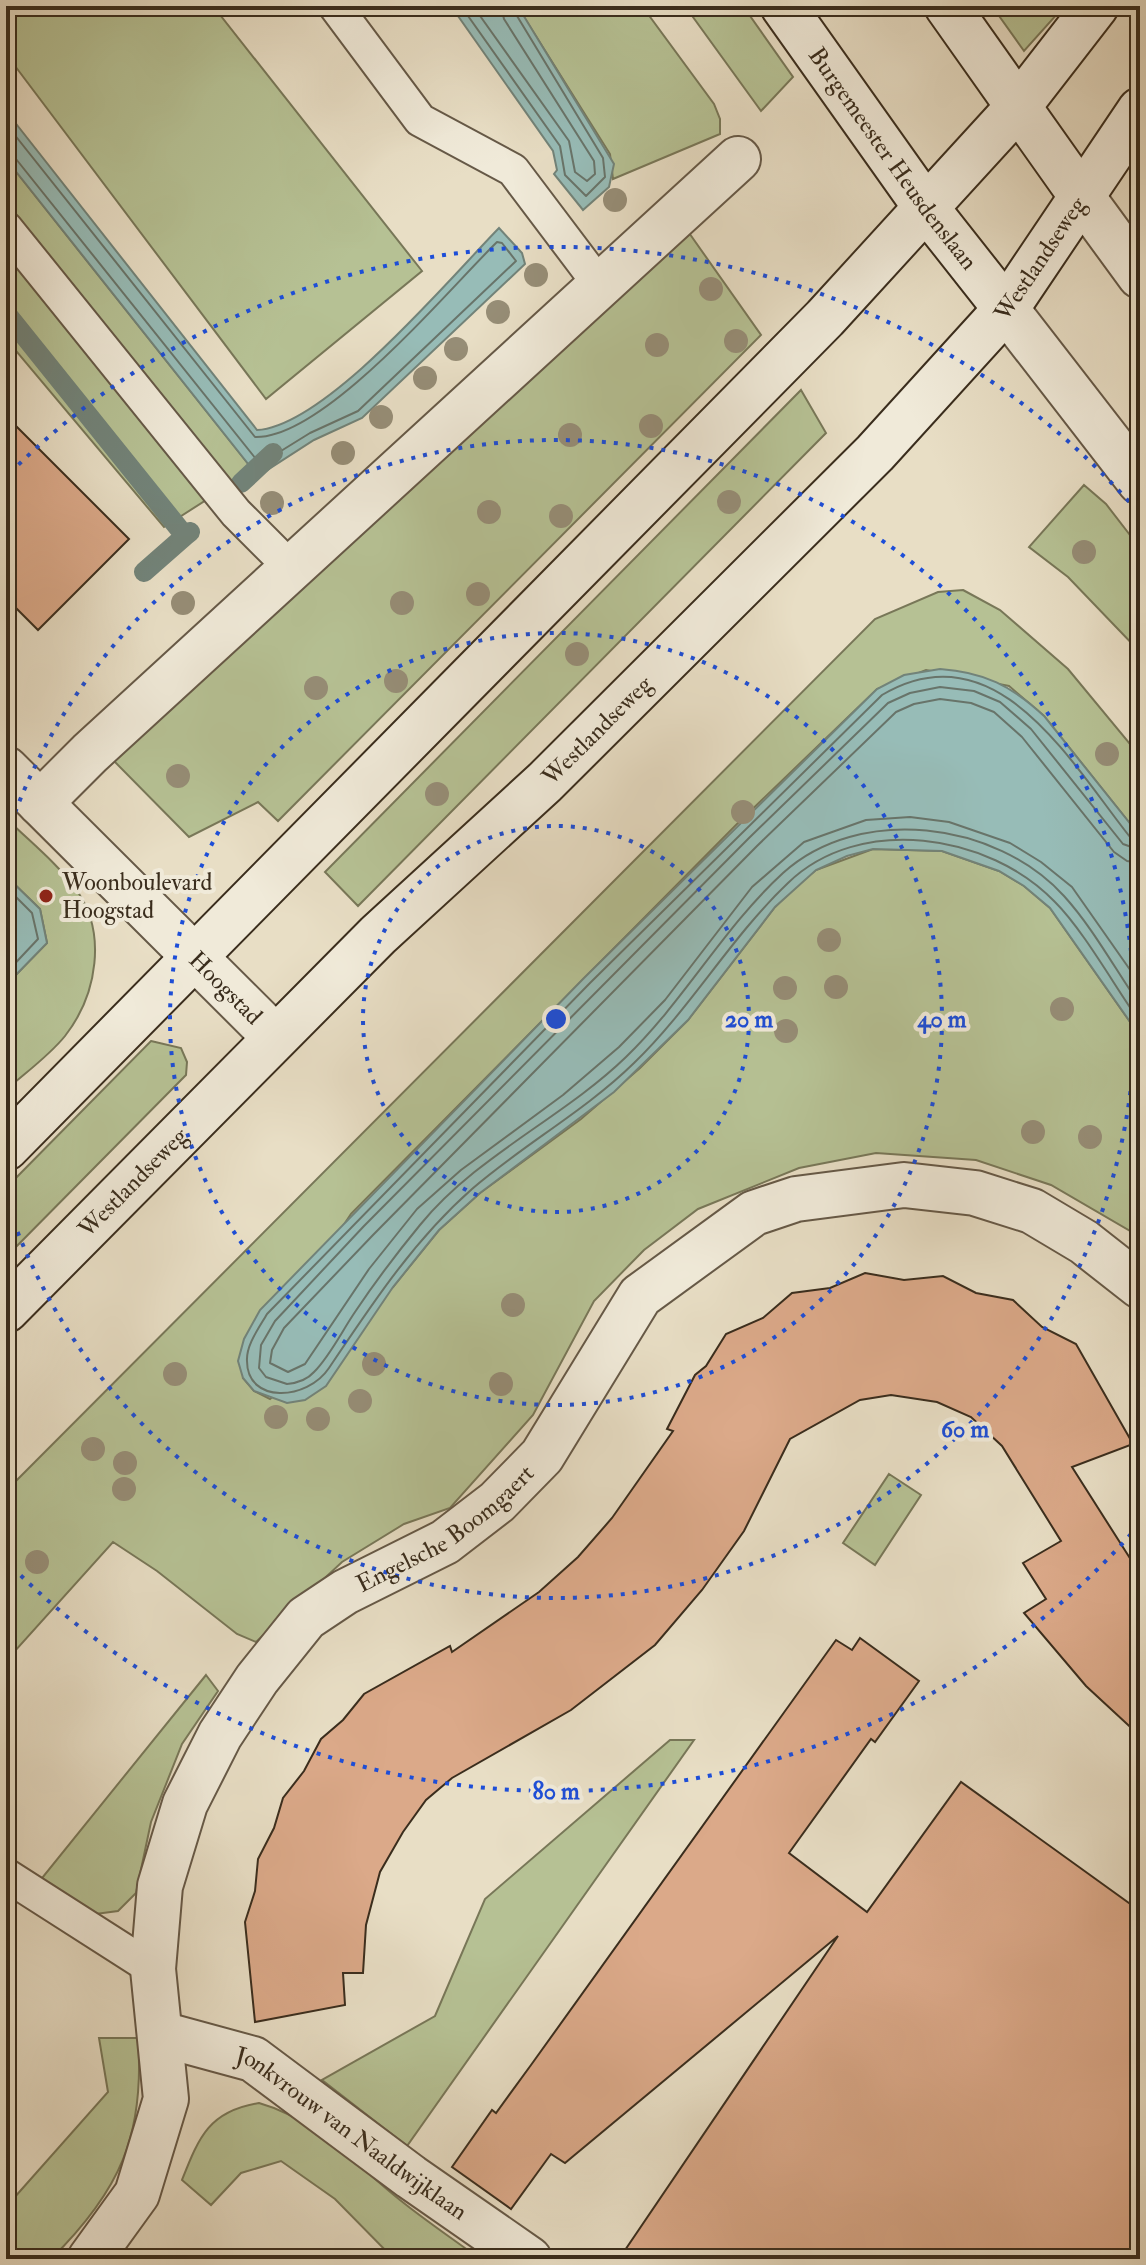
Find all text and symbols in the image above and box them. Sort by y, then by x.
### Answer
street label: Burgemeester Heusdenslaan [801,41,984,276]
street label: Westlandseweg [987,190,1094,328]
street label: Westlandseweg [535,668,660,793]
place label: Woonboulevard Hoogstad [61,867,212,926]
marker: Woonboulevard Hoogstad [37,887,55,905]
street label: Hoogstad [182,945,269,1032]
text: 20 m [725,1004,773,1035]
text: 40 m [917,1004,967,1035]
centre of rings [542,1005,570,1033]
street label: Westlandseweg [71,1120,195,1245]
text: 60 m [941,1414,989,1445]
street label: Engelsche Boomgaert [351,1458,541,1600]
text: 80 m [532,1776,580,1807]
street label: Jonkvrouw van Naaldwijklaan [231,2040,473,2228]

